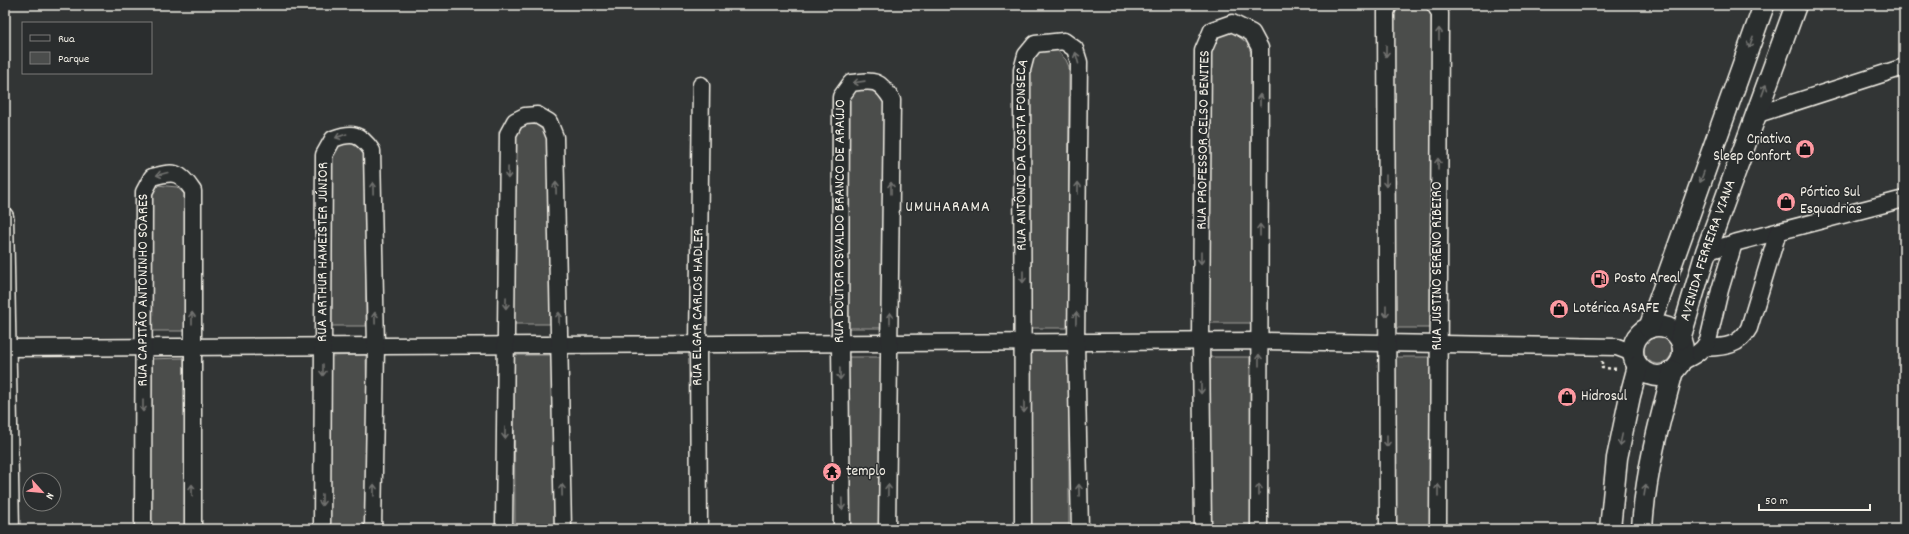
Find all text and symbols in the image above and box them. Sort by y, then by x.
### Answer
legend [22,22,152,74]
one-way arrow [1435,28,1443,41]
text: Rua [58,31,75,48]
one-way arrow [1746,35,1754,47]
one-way arrow [1382,44,1390,57]
street label: RUA PROFESSOR CELSO BENITES [1191,50,1217,230]
text: Parque [58,51,89,68]
one-way arrow [1073,52,1081,65]
street label: RUA ANTÔNIO DA COSTA FONSECA [1011,57,1035,251]
one-way arrow [853,78,866,86]
one-way arrow [1761,85,1769,97]
one-way arrow [1256,94,1264,107]
street label: RUA DOUTOR OSVALDO BRANCO DE ARAÚJO [829,99,852,343]
place label: Criativa Sleep Confort [1713,129,1792,168]
one-way arrow [335,133,348,140]
shop icon: Criativa Sleep Confort [1794,138,1816,160]
one-way arrow [1434,158,1442,171]
street label: RUA ARTHUR HAMEISTER JÚNIOR [312,162,335,342]
one-way arrow [504,166,512,179]
one-way arrow [156,171,169,178]
one-way arrow [1698,171,1705,184]
one-way arrow [1382,174,1390,187]
street label: AVENIDA FERREIRA VIANA [1675,177,1742,324]
street label: RUA JUSTINO SERENO RIBEIRO [1427,181,1449,351]
one-way arrow [369,182,377,195]
one-way arrow [553,182,560,195]
one-way arrow [887,182,895,195]
one-way arrow [1074,182,1082,195]
place label: Pórtico Sul Esquadrias [1800,182,1862,221]
shop icon: Pórtico Sul Esquadrias [1775,191,1797,213]
street label: RUA CAPITÃO ANTONINHO SOARES [132,194,155,386]
district label: UMUHARAMA [905,196,991,219]
one-way arrow [1256,224,1264,237]
street label: RUA ELGAR CARLOS HADLER [687,228,710,386]
one-way arrow [1197,251,1205,264]
fuel station icon: Posto Areal [1589,268,1611,290]
place label: Posto Areal [1614,268,1681,290]
one-way arrow [1019,270,1027,283]
one-way arrow [502,296,510,309]
shop icon: Lotérica ASAFE [1548,298,1570,320]
place label: Lotérica ASAFE [1573,298,1659,320]
one-way arrow [1382,304,1390,317]
one-way arrow [188,312,196,325]
one-way arrow [371,312,379,325]
one-way arrow [555,312,563,325]
one-way arrow [886,312,894,325]
one-way arrow [1073,312,1080,325]
one-way arrow [1255,354,1263,367]
one-way arrow [319,363,327,376]
one-way arrow [836,367,844,380]
one-way arrow [1197,381,1205,394]
shop icon: Hidrosul [1556,386,1578,408]
place label: Hidrosul [1581,386,1627,408]
one-way arrow [139,399,147,412]
one-way arrow [1020,400,1028,413]
one-way arrow [501,426,509,439]
one-way arrow [1383,434,1391,447]
one-way arrow [1616,434,1624,447]
temple icon: templo [821,461,843,483]
place label: templo [846,461,886,483]
north arrow [22,472,62,512]
one-way arrow [188,484,196,497]
one-way arrow [370,484,378,497]
one-way arrow [558,484,566,497]
one-way arrow [884,484,892,497]
one-way arrow [1075,484,1083,497]
one-way arrow [1255,484,1263,497]
one-way arrow [1434,484,1442,497]
one-way arrow [1642,484,1650,497]
scale bar [1759,486,1870,512]
text: N [41,490,57,502]
one-way arrow [318,493,326,506]
text: 50 m [1765,493,1788,510]
one-way arrow [838,497,846,510]

